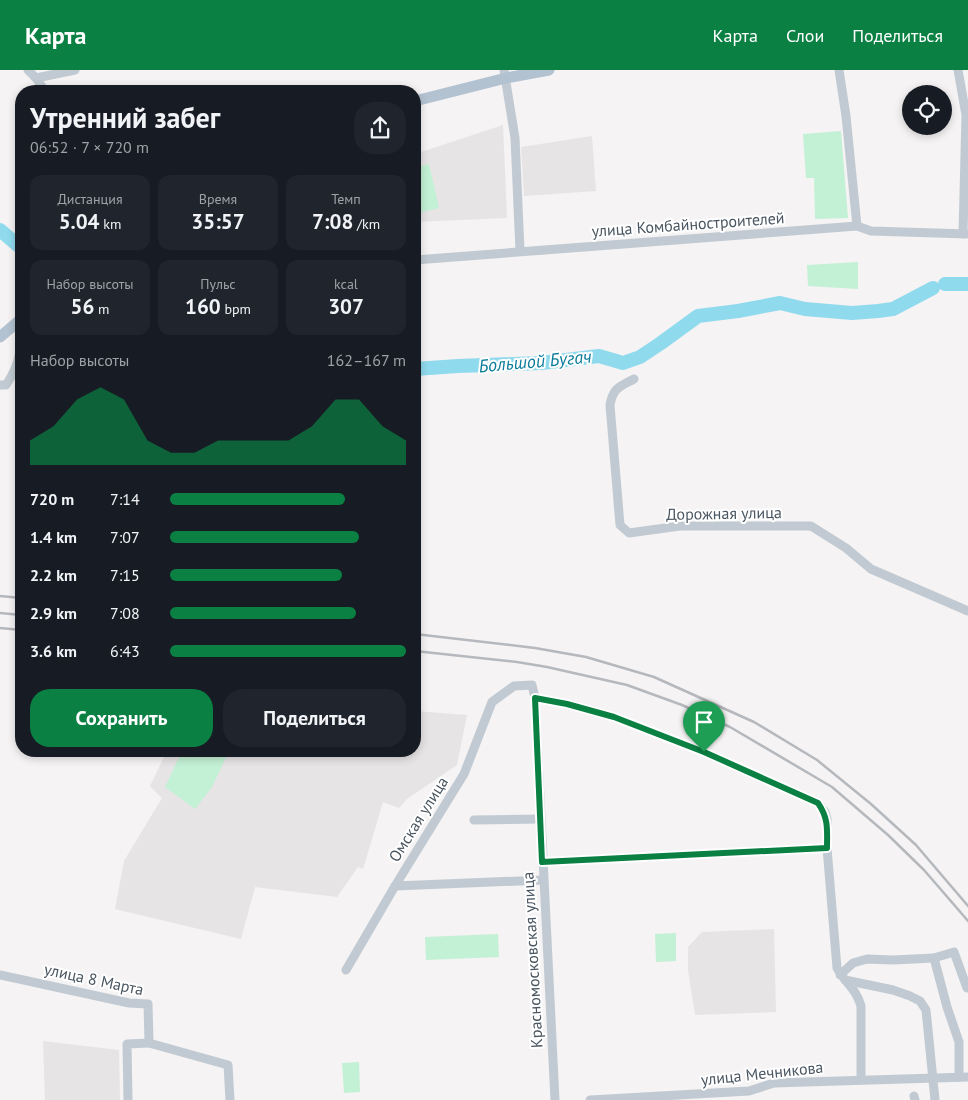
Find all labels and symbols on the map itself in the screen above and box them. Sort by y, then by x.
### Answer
street label: улица Комбайностроителей [591,207,785,241]
water label: Большой Бугач [478,345,593,377]
street label: Дорожная улица [666,502,782,524]
pin [683,701,725,752]
street label: Омская улица [384,773,452,865]
street label: Красномосковская улица [517,871,547,1049]
street label: улица 8 Марта [42,959,146,999]
street label: улица Мечникова [700,1057,824,1089]

